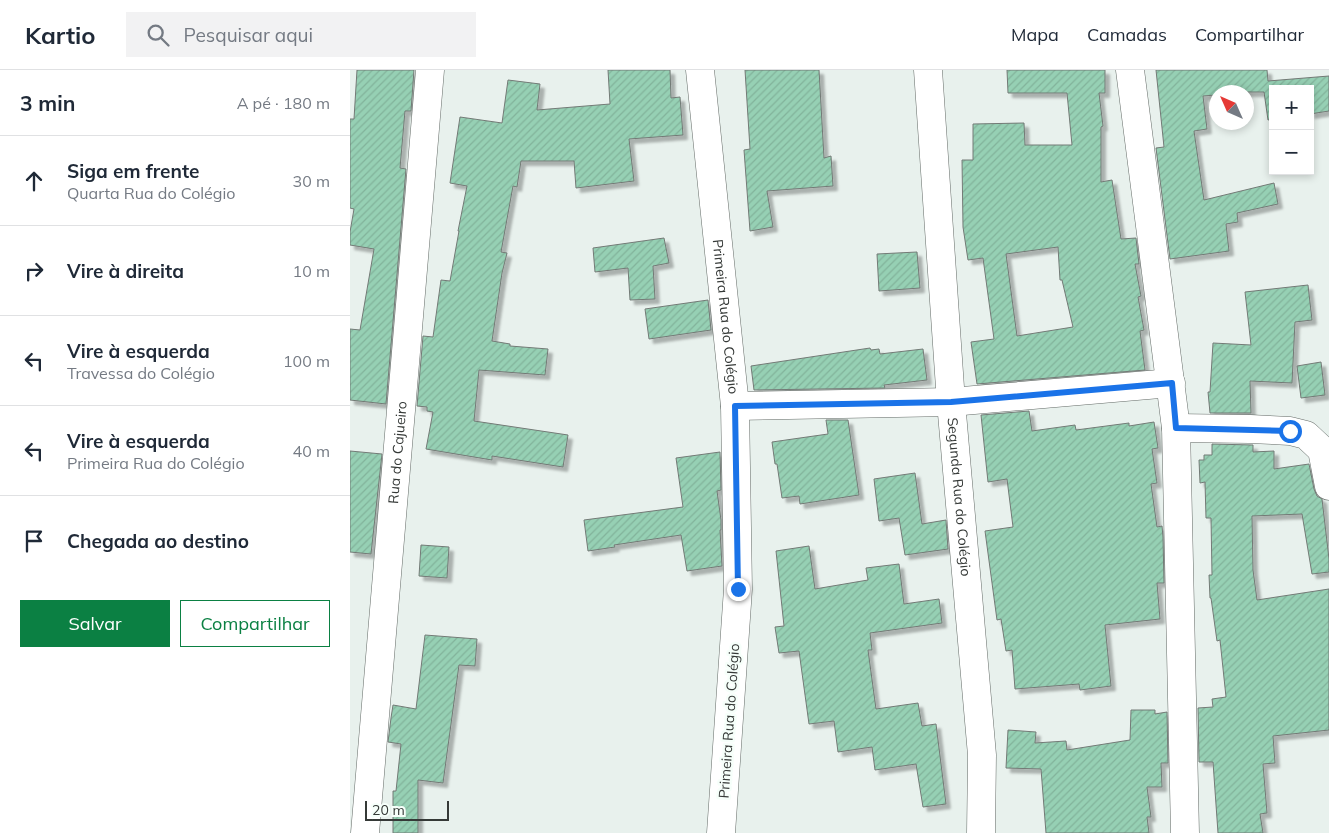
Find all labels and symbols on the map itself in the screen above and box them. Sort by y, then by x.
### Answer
north arrow [1209,85,1254,130]
street label: Primeira Rua do Colégio [709,238,743,395]
street label: Rua do Cajueiro [384,400,411,504]
street label: Segunda Rua do Colégio [943,417,975,577]
route start [1279,420,1302,443]
route end [727,578,750,601]
street label: Primeira Rua do Colégio [715,643,743,799]
scale bar [365,798,449,821]

